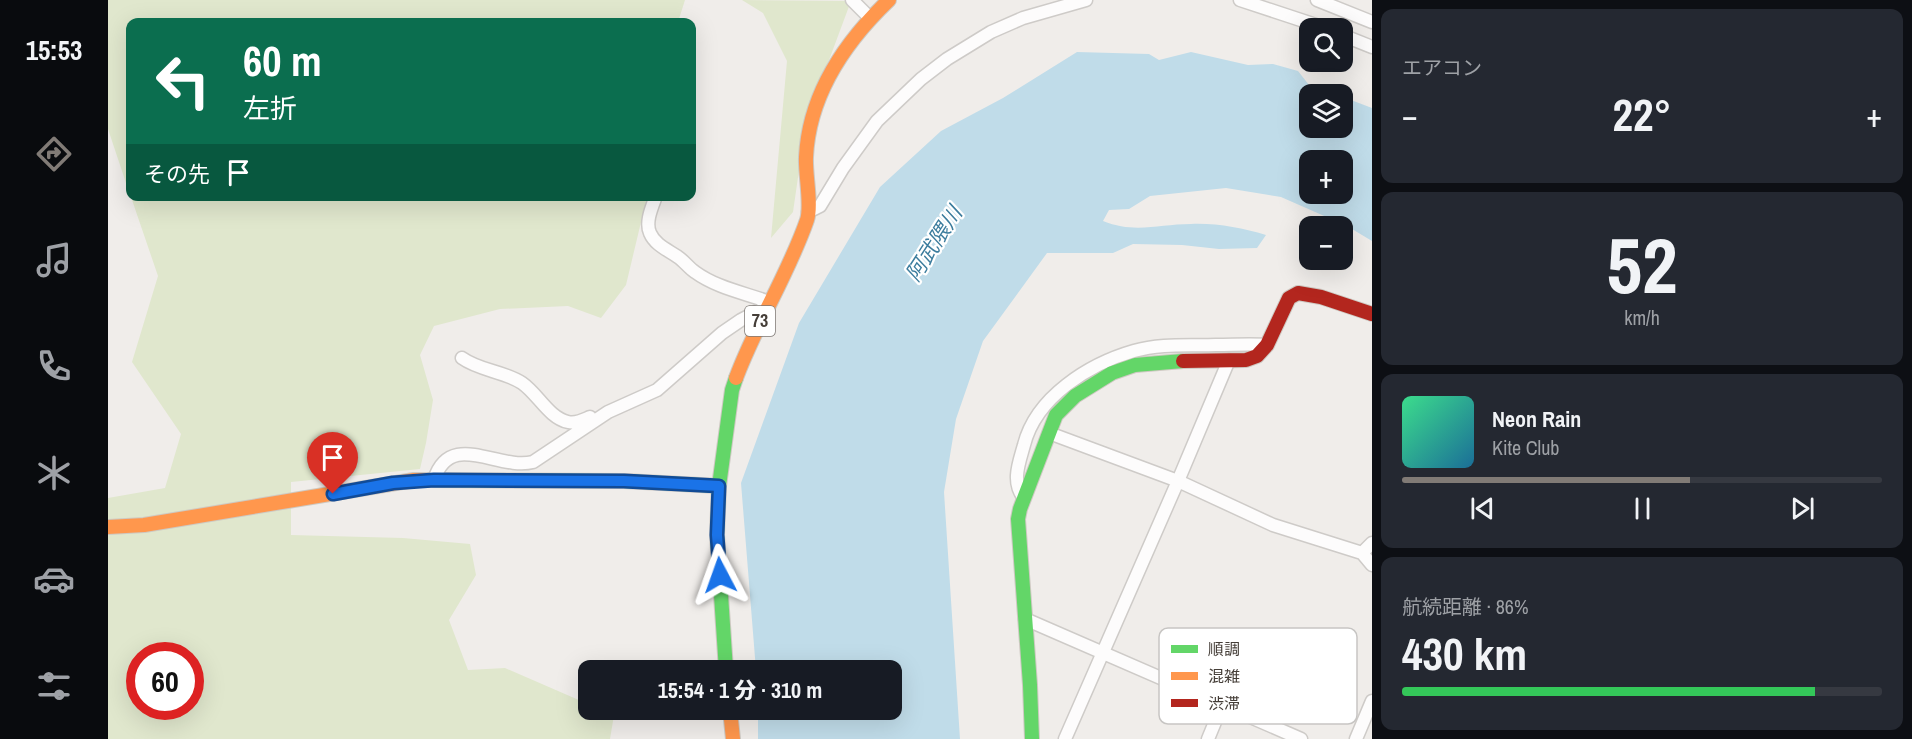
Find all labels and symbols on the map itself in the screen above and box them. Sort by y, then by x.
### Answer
water label: 阿武隈川 [899,199,970,287]
road number: 73 [745,306,775,336]
pin [307,432,358,494]
position arrow [688,543,752,607]
legend [1159,628,1357,724]
text: 順調 [1208,638,1240,660]
speed limit sign: 60 [126,642,204,720]
text: 混雑 [1208,665,1240,687]
text: 渋滞 [1208,692,1240,714]

